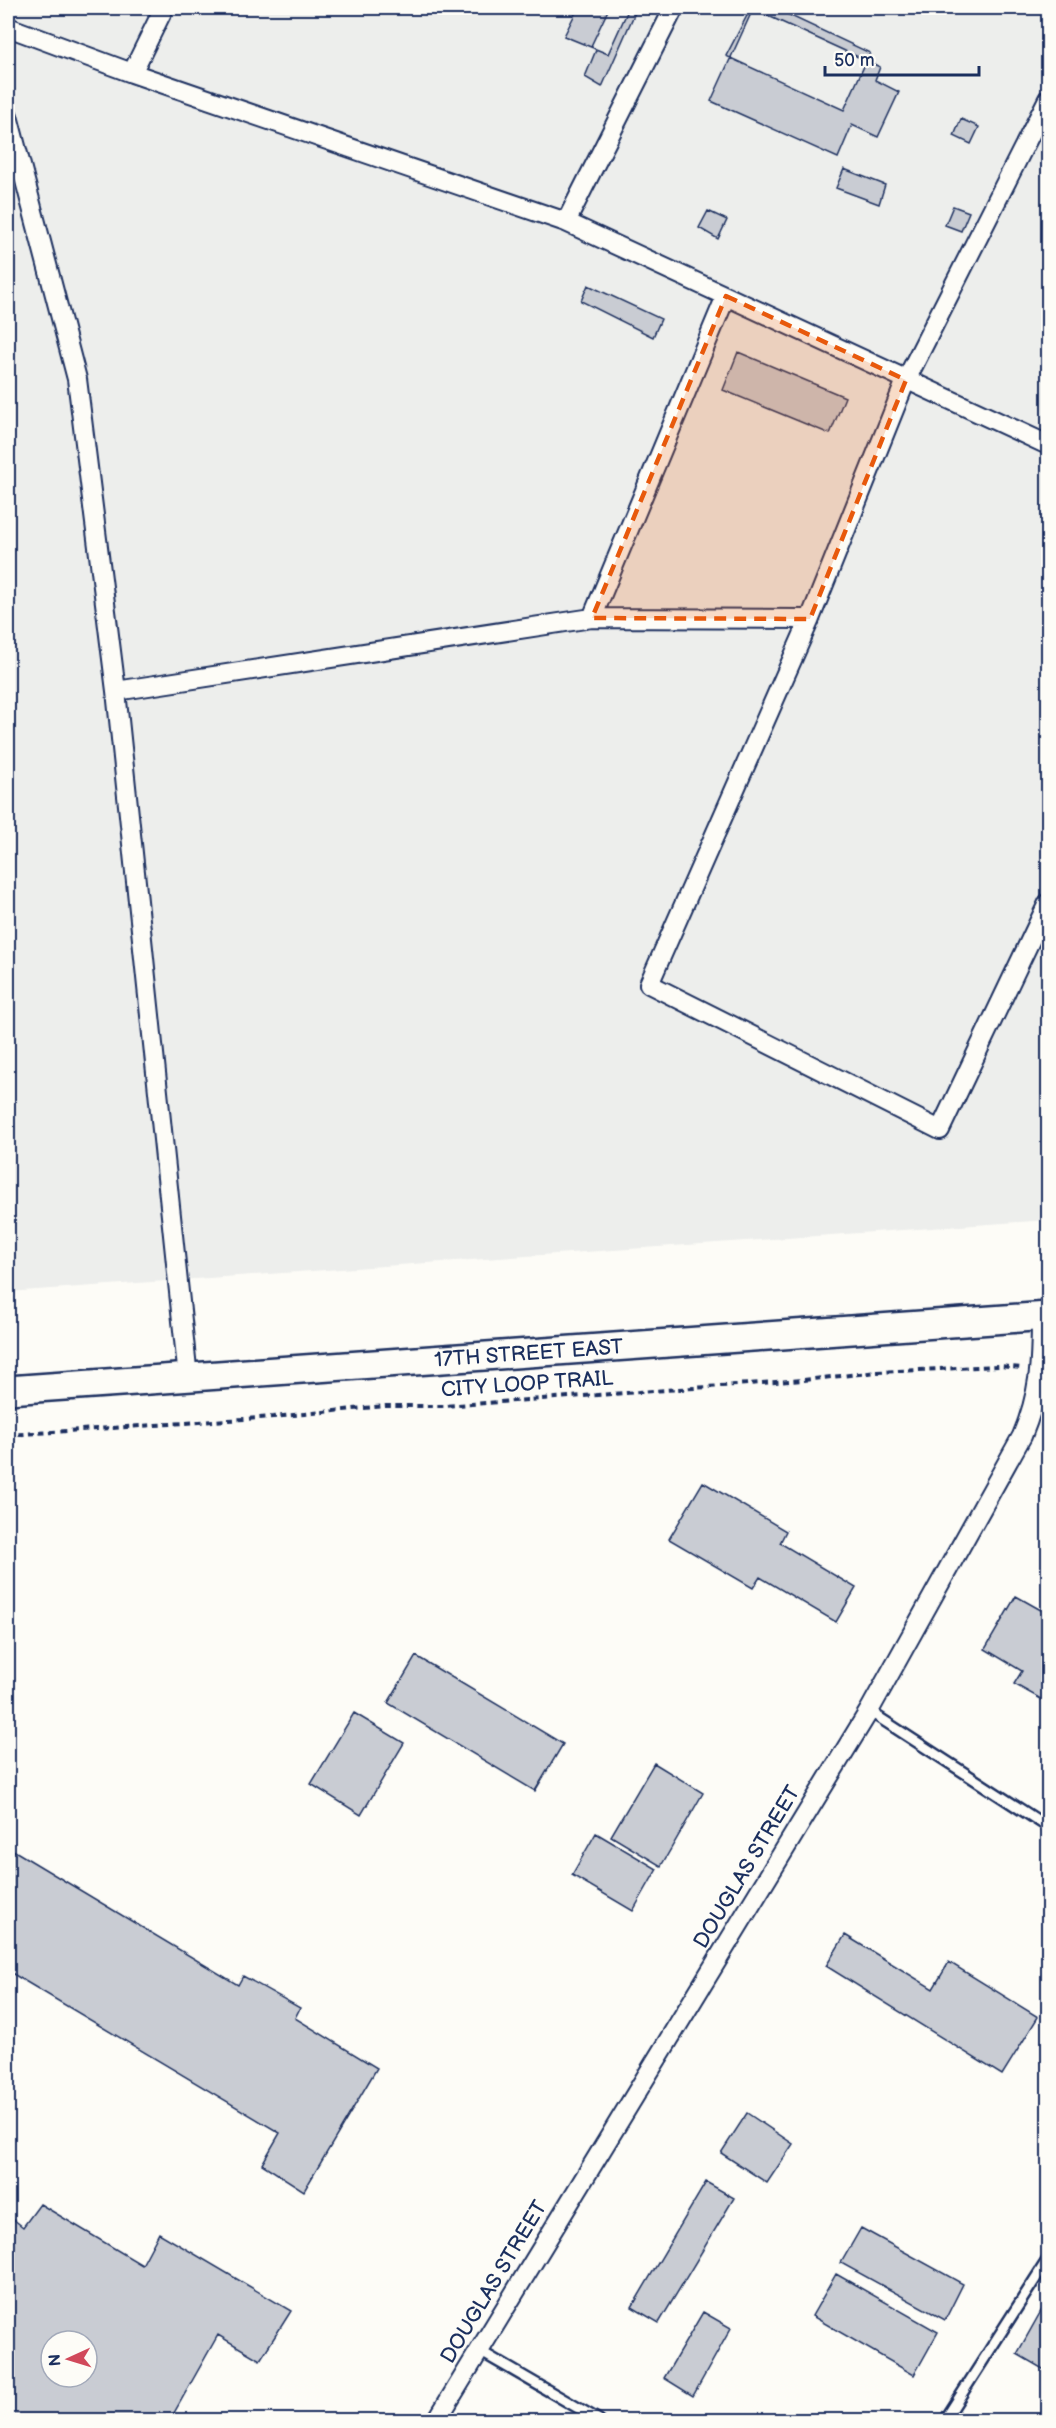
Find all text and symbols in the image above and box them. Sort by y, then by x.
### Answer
scale bar [825,39,980,77]
text: 50 m [834,50,875,71]
street label: 17TH STREET EAST [433,1334,624,1372]
street label: CITY LOOP TRAIL [440,1366,614,1402]
street label: DOUGLAS STREET [689,1781,806,1953]
street label: DOUGLAS STREET [436,2196,553,2368]
north arrow [39,2329,99,2389]
text: N [46,2353,65,2367]

